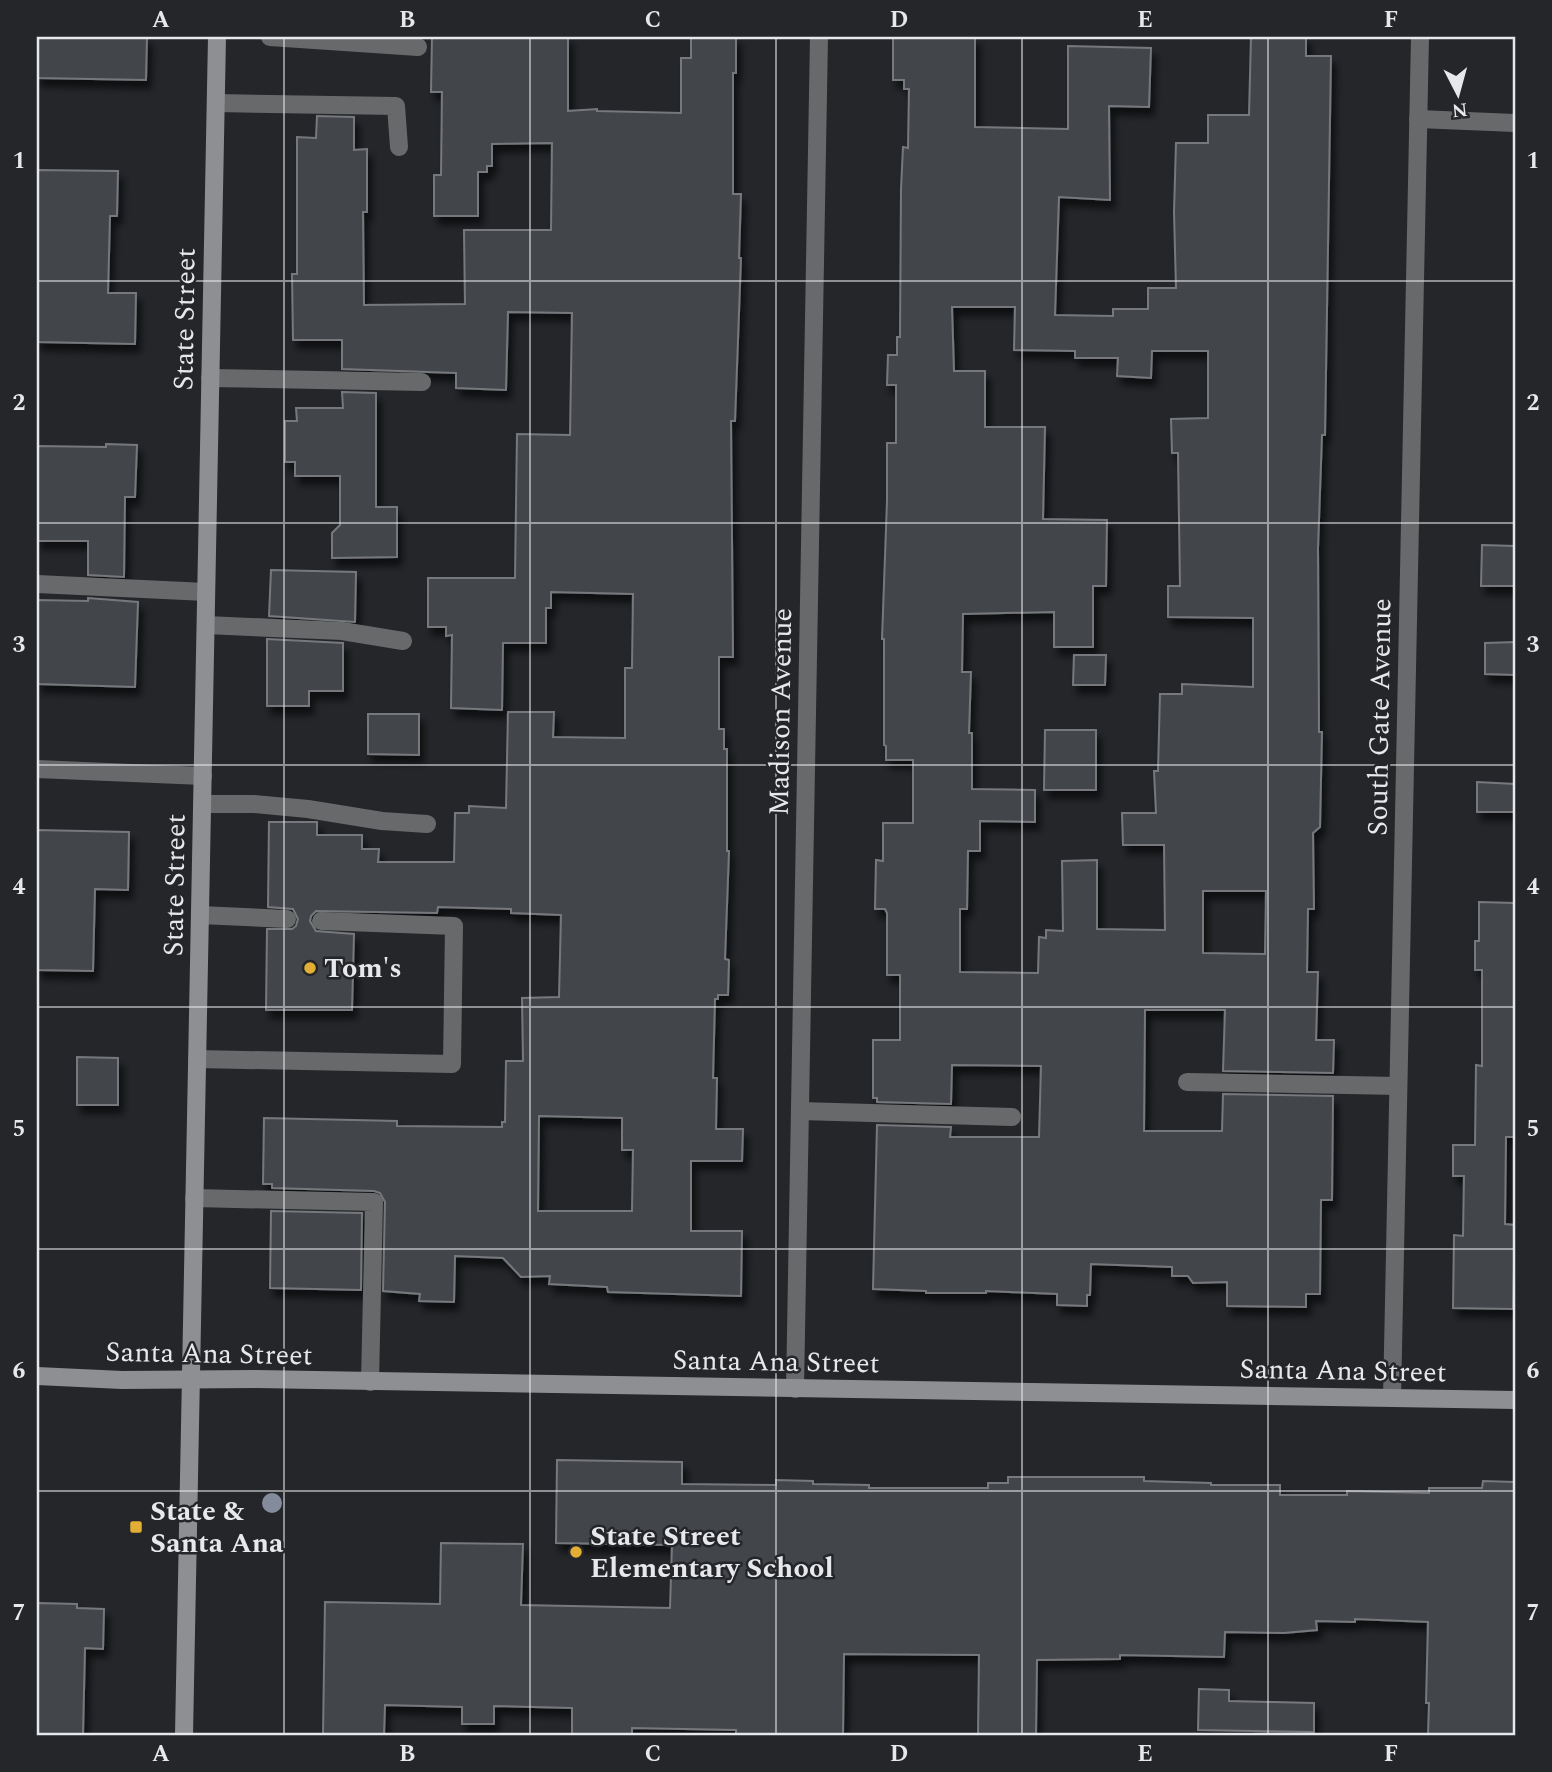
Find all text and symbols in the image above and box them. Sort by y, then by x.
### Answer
text: A [152,3,170,38]
text: B [399,3,415,38]
text: C [645,3,661,38]
text: D [890,3,908,38]
text: E [1137,3,1153,38]
text: F [1384,3,1398,38]
north arrow [1422,60,1492,130]
text: N [1450,94,1469,125]
text: 1 [13,144,25,179]
text: 1 [1527,144,1539,179]
street label: State Street [162,247,208,391]
text: 2 [13,386,26,421]
text: 2 [1527,386,1540,421]
street label: South Gate Avenue [1356,598,1404,836]
street label: Madison Avenue [758,608,804,816]
text: 3 [13,628,26,663]
text: 3 [1527,628,1540,663]
street label: State Street [152,813,198,957]
text: 4 [13,870,26,905]
text: 4 [1527,870,1540,905]
place label: Tom's [324,947,402,990]
marker: Tom's [302,960,318,976]
text: 5 [13,1112,25,1147]
text: 5 [1527,1112,1539,1147]
street label: Santa Ana Street [105,1331,313,1377]
street label: Santa Ana Street [672,1339,880,1385]
street label: Santa Ana Street [1239,1348,1447,1394]
text: 6 [13,1354,26,1389]
text: 6 [1527,1354,1540,1389]
place label: State & Santa Ana [150,1490,284,1565]
place label: State Street Elementary School [590,1515,834,1590]
marker: State & Santa Ana [128,1519,144,1535]
marker: State Street Elementary School [568,1544,584,1560]
text: 7 [13,1596,25,1631]
text: 7 [1527,1596,1539,1631]
text: A [152,1737,170,1772]
text: B [399,1737,415,1772]
text: C [645,1737,661,1772]
text: D [890,1737,908,1772]
text: E [1137,1737,1153,1772]
text: F [1384,1737,1398,1772]

